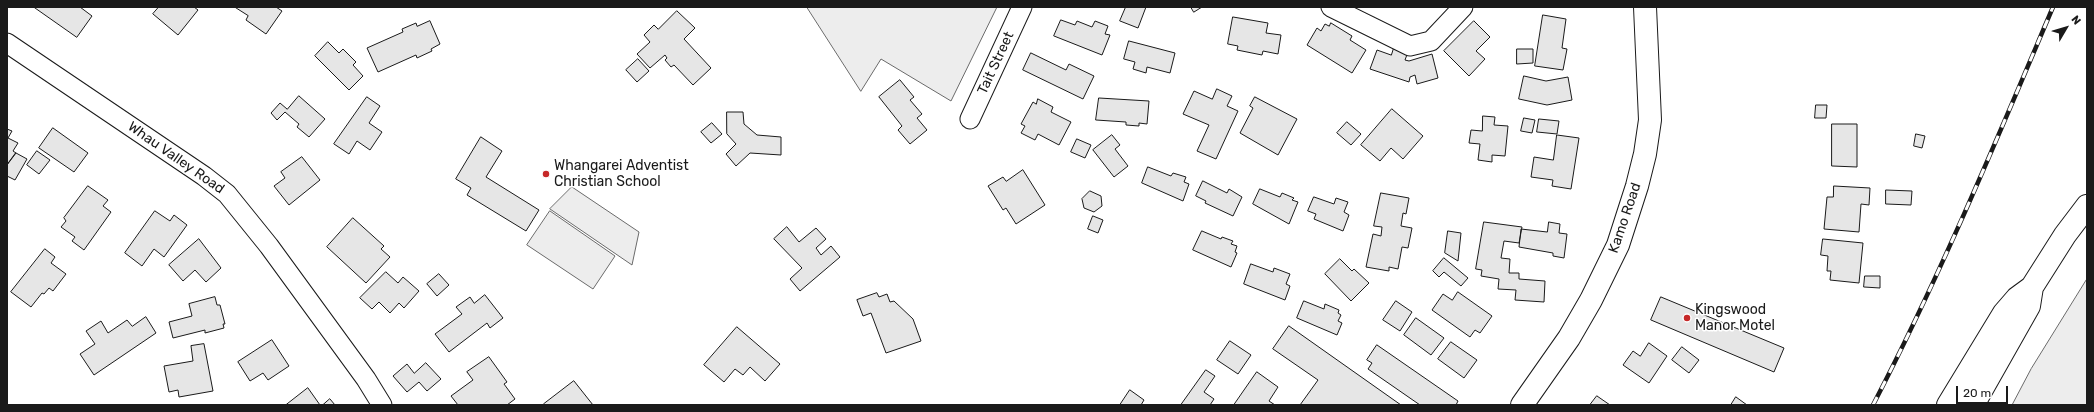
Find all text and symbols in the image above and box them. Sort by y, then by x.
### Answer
north arrow [2046,8,2086,48]
text: N [2068,13,2083,27]
street label: Tait Street [974,29,1018,97]
street label: Whau Valley Road [124,118,228,198]
place label: Whangarei Adventist Christian School [554,158,689,190]
marker: Whangarei Adventist Christian School [541,169,551,179]
street label: Kamo Road [1605,181,1645,255]
place label: Kingswood Manor Motel [1695,302,1775,334]
marker: Kingswood Manor Motel [1682,313,1692,323]
scale bar [1958,378,2010,404]
text: 20 m [1963,386,1991,400]

